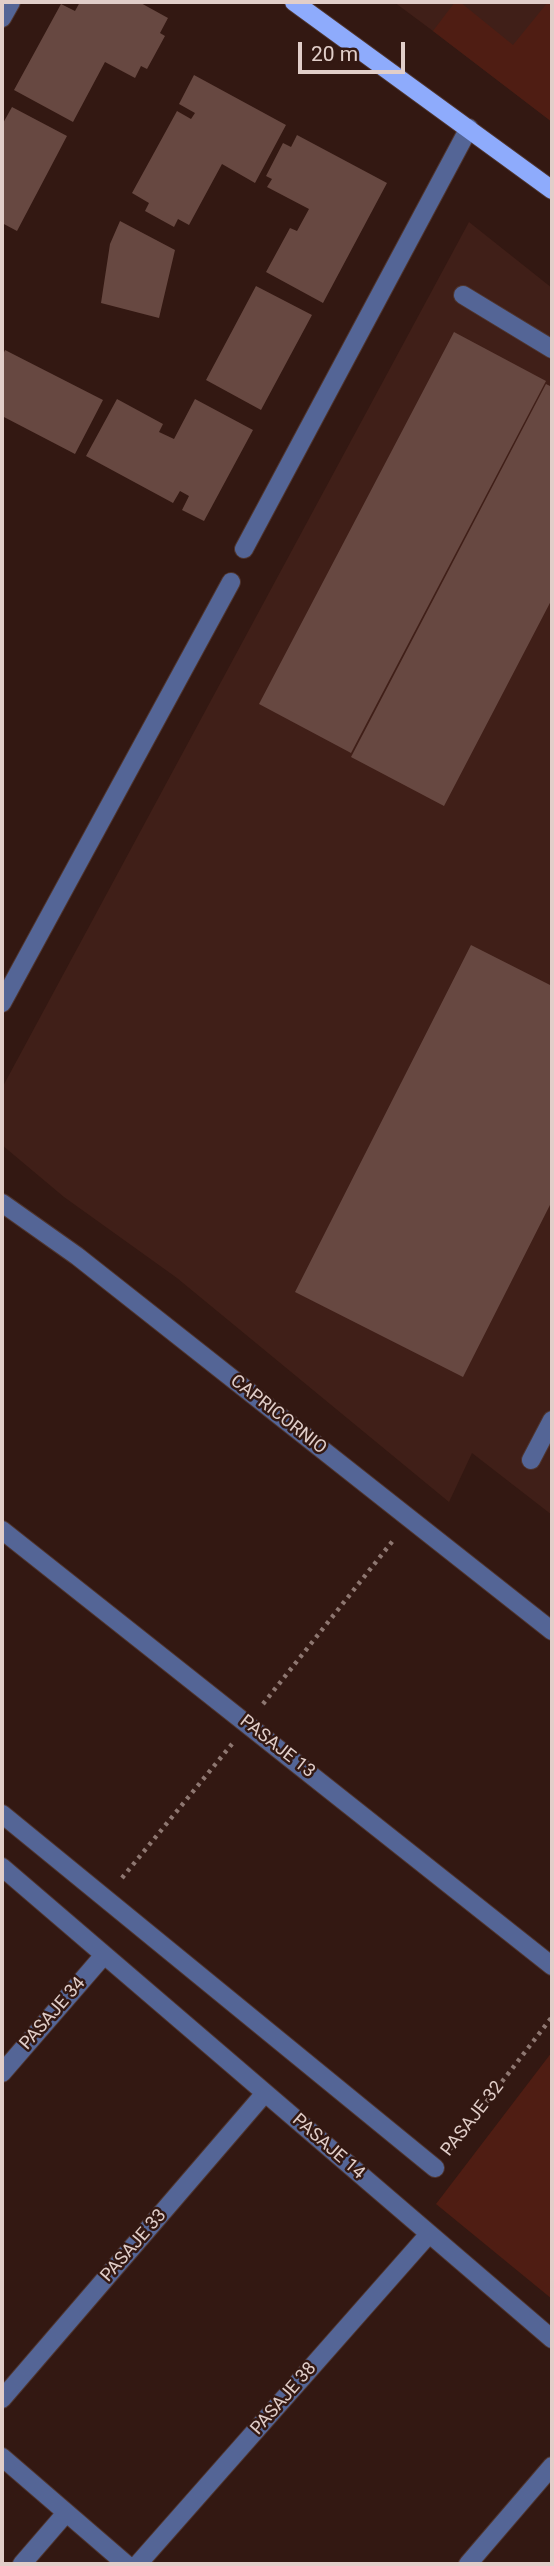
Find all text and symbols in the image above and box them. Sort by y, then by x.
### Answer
scale bar [302,28,409,72]
text: 20 m [311,42,358,66]
street label: CAPRICORNIO [226,1371,330,1459]
street label: PASAJE 13 [235,1711,319,1783]
street label: PASAJE 34 [16,1973,90,2055]
street label: PASAJE 32 [437,2077,509,2161]
street label: PASAJE 14 [287,2110,369,2184]
street label: PASAJE 33 [97,2205,171,2287]
street label: PASAJE 38 [247,2358,321,2440]

